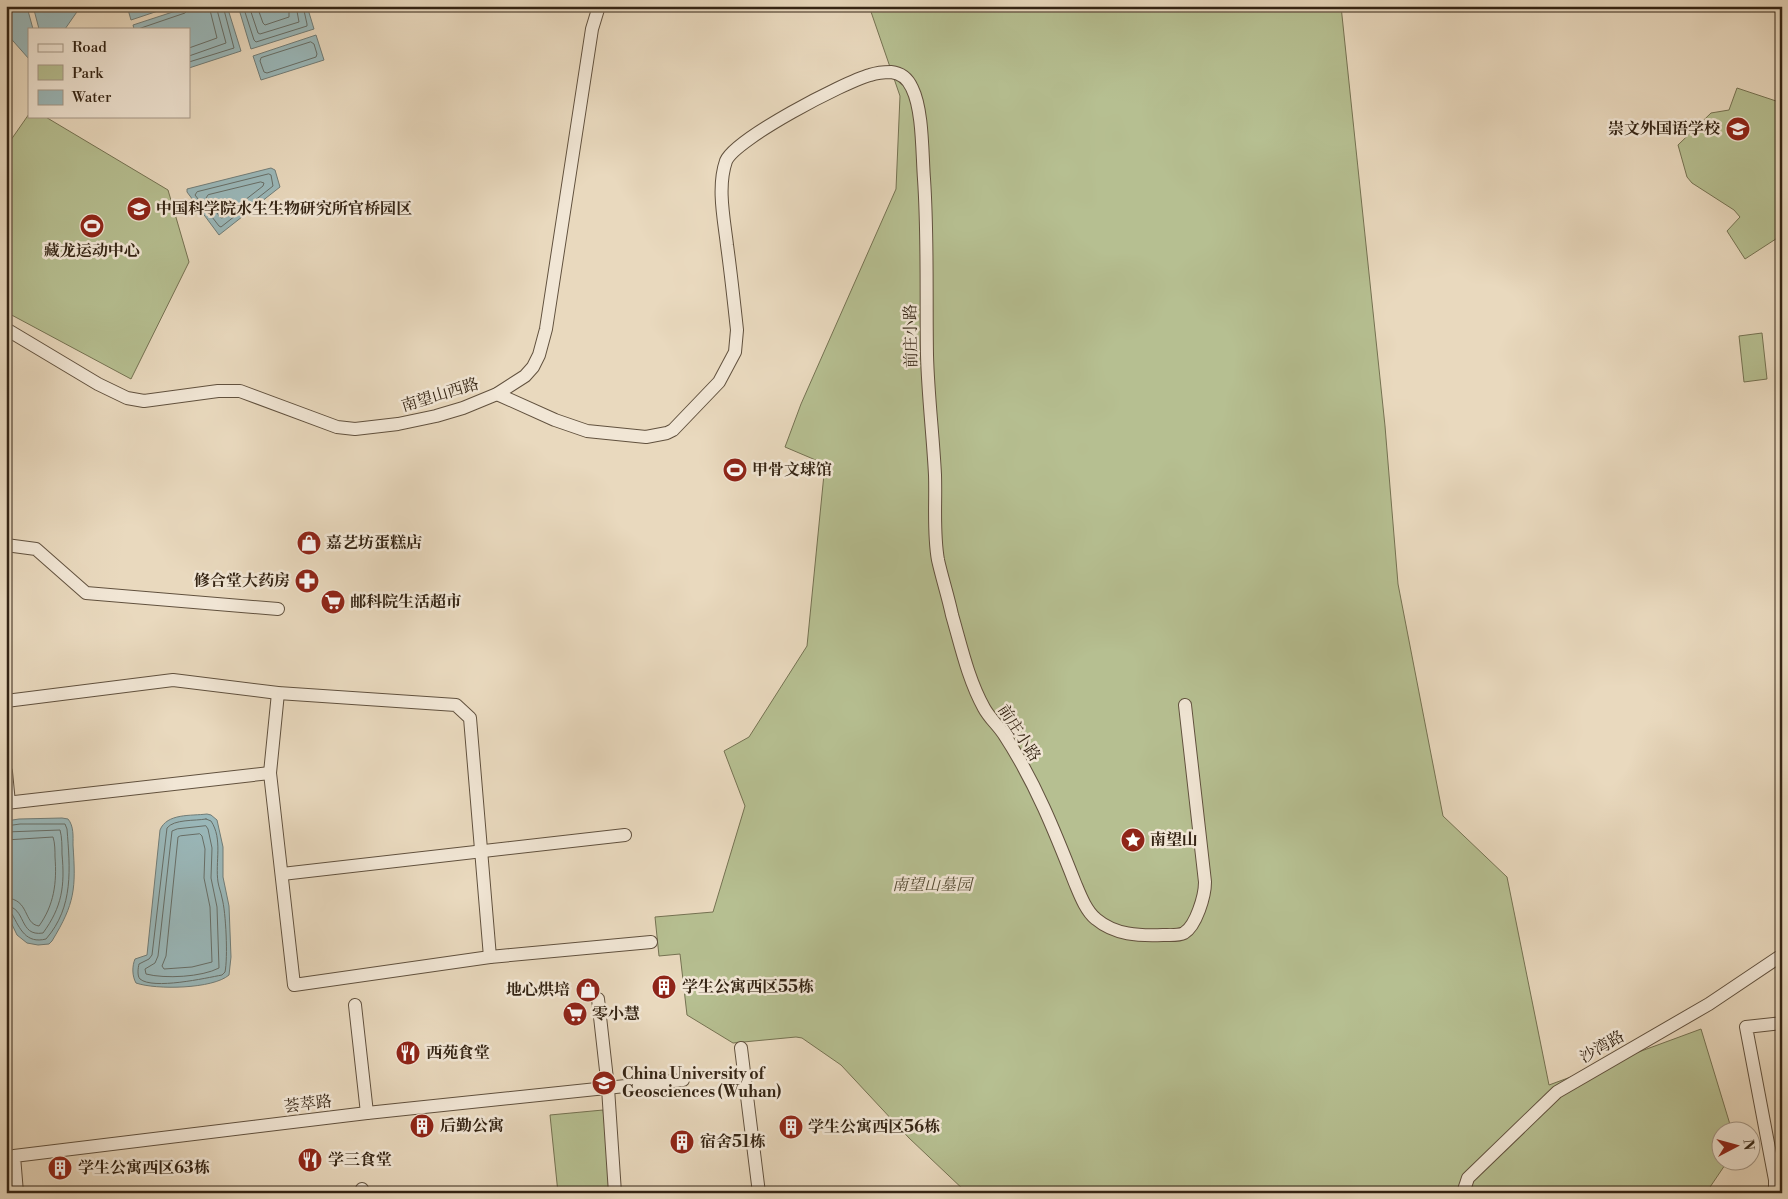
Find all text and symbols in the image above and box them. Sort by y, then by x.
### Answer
legend [28,28,190,118]
text: Road [72,38,107,57]
text: Park [72,64,104,83]
text: Water [71,88,112,107]
school or university icon: 崇文外国语学校 [1725,116,1751,142]
place label: 崇文外国语学校 [1608,119,1720,139]
school or university icon: 中国科学院水生生物研究所官桥园区 [126,196,152,222]
place label: 中国科学院水生生物研究所官桥园区 [156,199,412,219]
sports icon: 藏龙运动中心 [79,213,105,239]
place label: 藏龙运动中心 [44,241,140,261]
street label: 前庄小路 [900,304,922,368]
street label: 南望山西路 [399,374,481,416]
sports icon: 甲骨文球馆 [722,457,748,483]
place label: 甲骨文球馆 [752,460,832,480]
shop icon: 嘉艺坊蛋糕店 [296,530,322,556]
place label: 嘉艺坊蛋糕店 [326,533,422,553]
pharmacy icon: 修合堂大药房 [294,568,320,594]
place label: 修合堂大药房 [194,571,290,591]
supermarket icon: 邮科院生活超市 [320,589,346,615]
place label: 邮科院生活超市 [350,592,462,612]
street label: 前庄小路 [993,701,1045,765]
place icon: 南望山 [1120,827,1146,853]
place label: 南望山 [1150,830,1198,850]
park label: 南望山墓园 [892,875,975,895]
building icon: 学生公寓西区55栋 [651,974,677,1000]
shop icon: 地心烘培 [575,977,601,1003]
place label: 学生公寓西区55栋 [682,977,814,997]
place label: 地心烘培 [506,980,570,1000]
supermarket icon: 零小慧 [562,1001,588,1027]
place label: 零小慧 [592,1004,640,1024]
street label: 沙湾路 [1576,1026,1628,1068]
restaurant icon: 西苑食堂 [395,1040,421,1066]
place label: 西苑食堂 [426,1043,490,1063]
place label: China University of Geosciences (Wuhan) [622,1064,781,1102]
school or university icon: China University of Geosciences (Wuhan) [591,1070,617,1096]
street label: 荟萃路 [283,1091,333,1117]
building icon: 后勤公寓 [409,1113,435,1139]
building icon: 学生公寓西区56栋 [778,1114,804,1140]
place label: 后勤公寓 [440,1116,504,1136]
place label: 学生公寓西区56栋 [808,1117,940,1137]
north arrow [1710,1122,1760,1172]
building icon: 宿舍51栋 [669,1129,695,1155]
place label: 宿舍51栋 [700,1132,766,1152]
text: N [1738,1138,1757,1151]
restaurant icon: 学三食堂 [297,1147,323,1173]
place label: 学三食堂 [328,1150,392,1170]
building icon: 学生公寓西区63栋 [47,1155,73,1181]
place label: 学生公寓西区63栋 [78,1158,210,1178]

